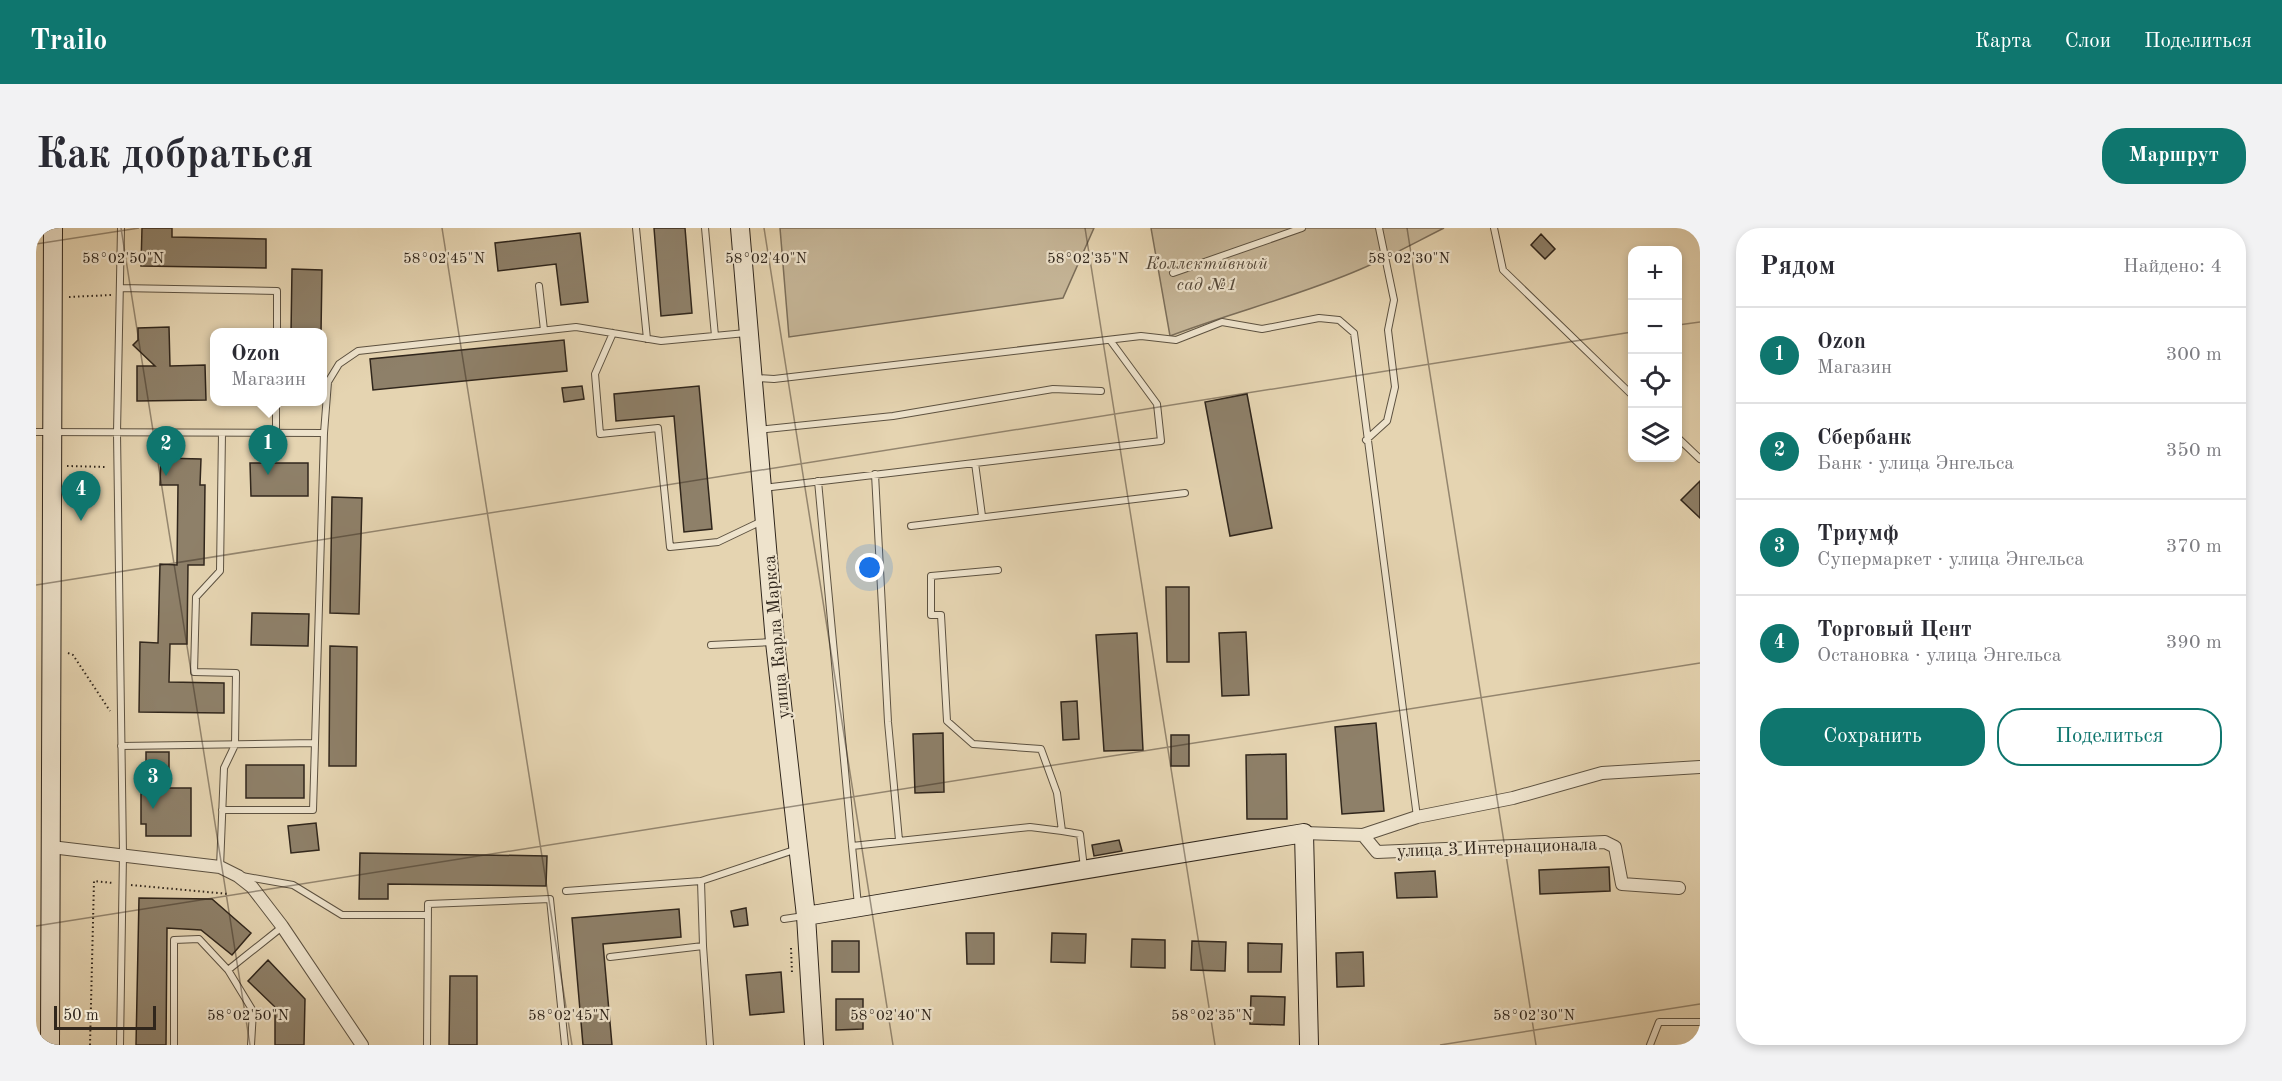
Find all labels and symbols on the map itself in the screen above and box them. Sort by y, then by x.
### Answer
text: 58°02'50"N [82,252,164,267]
text: 58°02'45"N [403,252,485,267]
text: 58°02'40"N [725,252,807,267]
text: 58°02'35"N [1047,252,1129,267]
text: 58°02'30"N [1368,252,1450,267]
park label: Коллективный сад №1 [1145,255,1268,294]
pin: 2 [146,426,186,476]
pin: 1 [248,426,288,475]
pin: 4 [62,472,100,521]
your location [855,553,884,582]
street label: улица Карла Маркса [761,554,793,720]
pin: 3 [134,760,172,809]
street label: улица 3 Интернационала [1397,836,1598,860]
scale bar [54,1003,156,1030]
text: 58°02'50"N [207,1009,289,1024]
text: 58°02'45"N [528,1009,610,1024]
text: 58°02'40"N [850,1009,932,1024]
text: 58°02'35"N [1171,1009,1253,1024]
text: 58°02'30"N [1493,1009,1575,1024]

